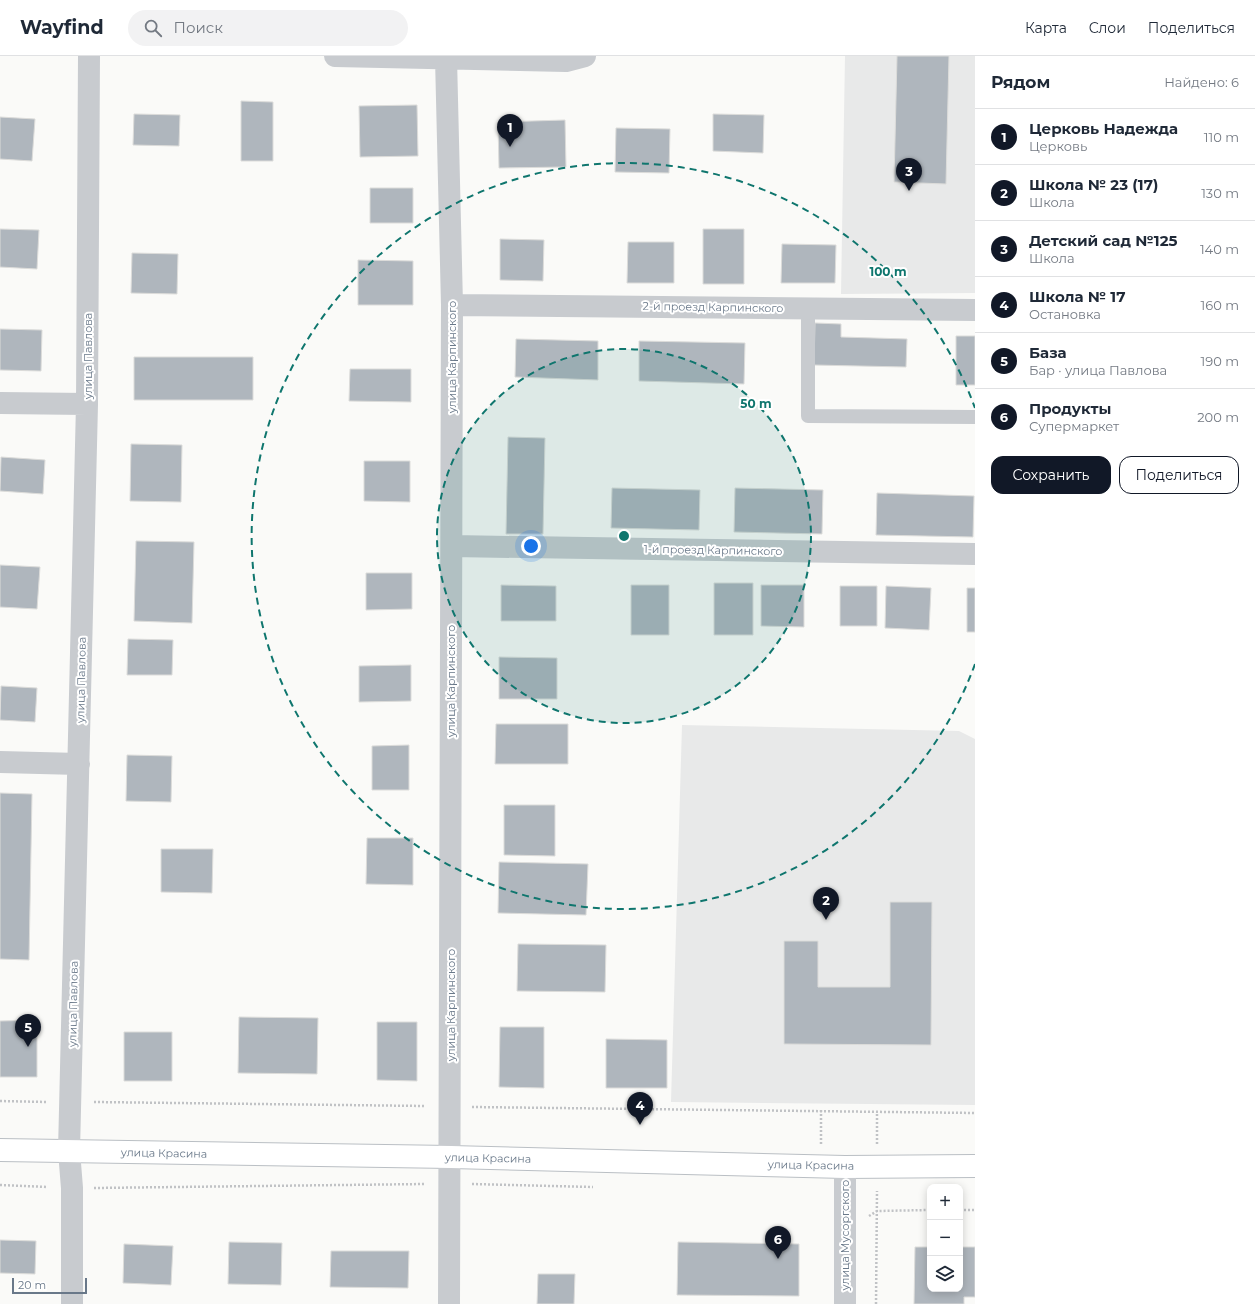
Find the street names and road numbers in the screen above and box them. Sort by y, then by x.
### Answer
street label: 2-й проезд Карпинского [643,299,783,315]
street label: улица Карпинского [445,301,459,414]
street label: улица Павлова [81,313,95,400]
street label: 1-й проезд Карпинского [644,542,782,558]
street label: улица Карпинского [444,625,458,738]
street label: улица Павлова [73,637,89,724]
street label: улица Карпинского [444,949,458,1062]
street label: улица Павлова [65,961,81,1048]
street label: улица Красина [120,1145,207,1161]
street label: улица Красина [444,1150,531,1166]
street label: улица Красина [767,1157,854,1173]
street label: улица Мусоргского [838,1180,852,1291]

